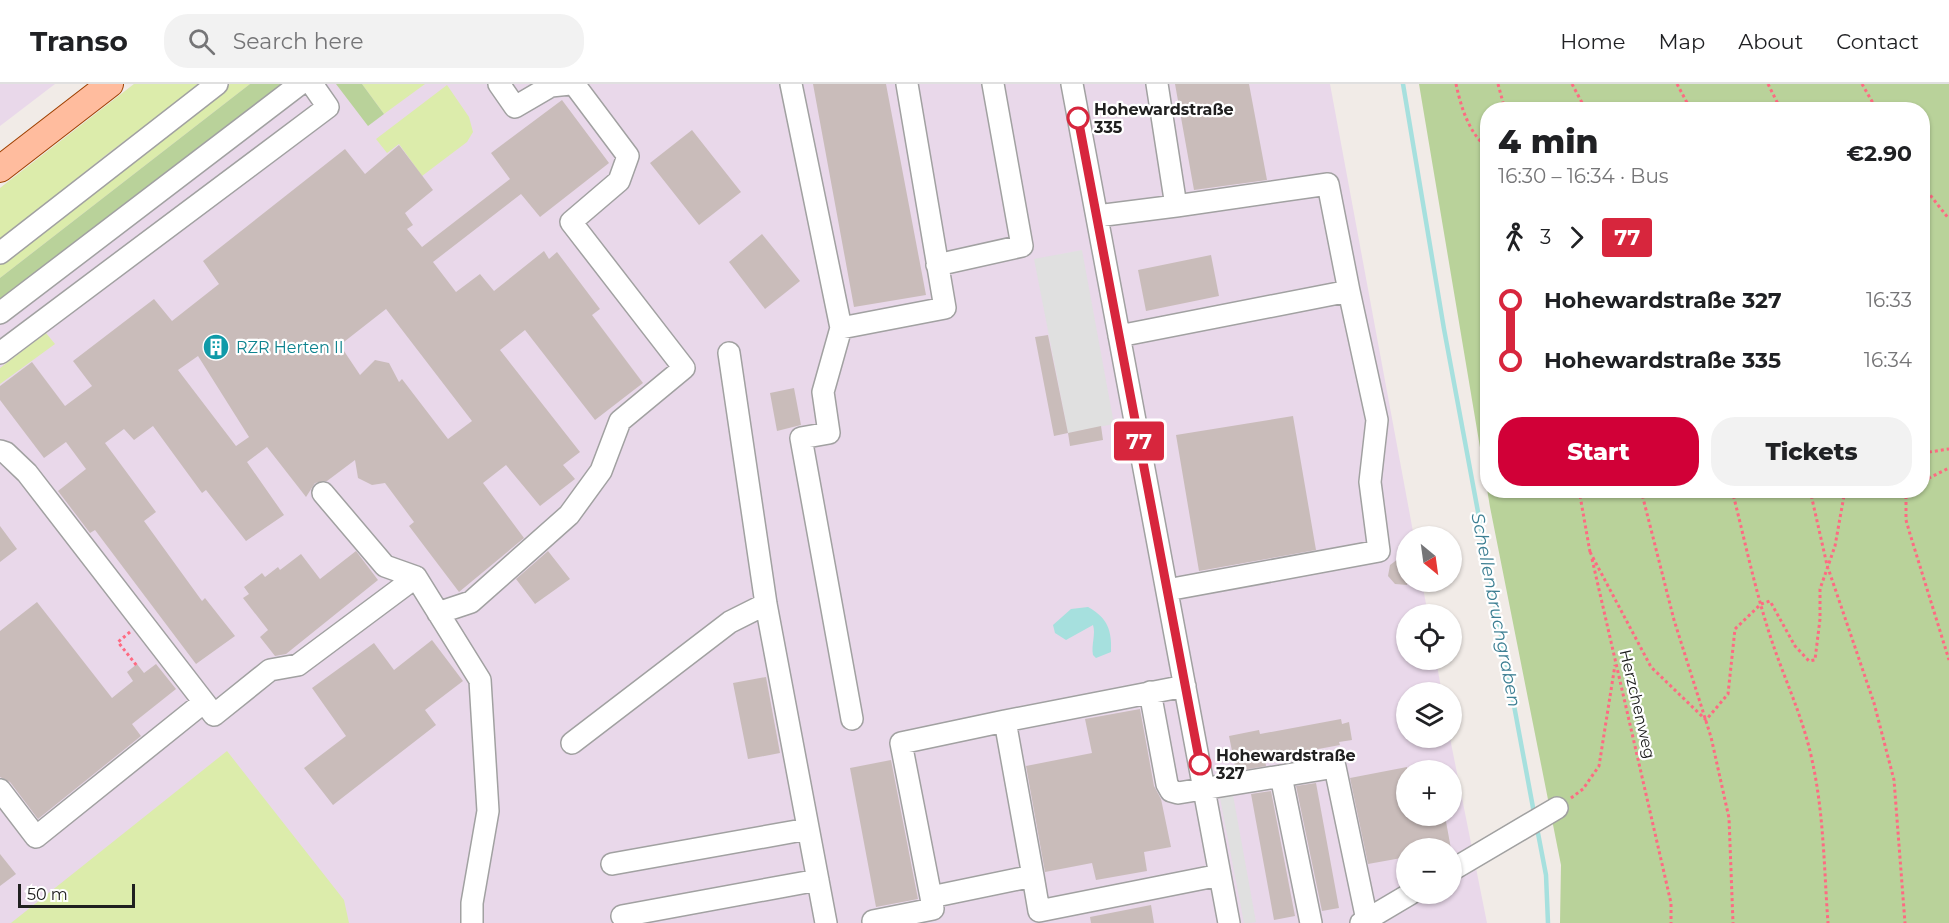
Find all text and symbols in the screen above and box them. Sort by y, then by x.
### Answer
search box [164,14,584,68]
text: Transo [30,24,128,58]
icon: search [185,25,218,58]
text: Search here [233,28,364,55]
text: Home [1560,29,1625,54]
text: Map [1658,29,1705,54]
text: About [1738,29,1803,54]
text: Contact [1836,29,1919,54]
place label: Hohewardstraße 335 [1093,100,1234,137]
marker: Hohewardstraße 335 [1067,107,1089,129]
text: 4 min [1498,121,1599,161]
text: €2.90 [1846,140,1912,167]
text: 16:30 – 16:34 · Bus [1498,164,1669,188]
icon: walk [1498,221,1531,254]
icon: forward [1560,221,1593,254]
text: 3 [1540,225,1551,249]
text: 77 [1614,225,1640,250]
text: Hohewardstraße 327 [1544,287,1782,314]
text: 16:33 [1866,288,1912,312]
building icon: RZR Herten II [201,332,231,362]
place label: RZR Herten II [236,338,344,357]
text: Hohewardstraße 335 [1544,347,1781,374]
text: 16:34 [1864,348,1912,372]
button: Start [1498,417,1699,486]
button: Tickets [1711,417,1912,486]
line badge: 77 [1112,422,1166,460]
text: 77 [1126,429,1152,454]
water label: Schellenbruchgraben [1466,511,1526,709]
north arrow [1396,526,1462,592]
map controls [1396,526,1462,904]
button: locate [1396,604,1462,670]
street label: Herzchenweg [1616,648,1659,761]
button: layers [1396,682,1462,748]
place label: Hohewardstraße 327 [1215,746,1356,783]
marker: Hohewardstraße 327 [1189,753,1211,775]
button: + [1396,760,1462,826]
button: − [1396,838,1462,904]
scale bar [18,881,135,908]
text: 50 m [27,885,68,904]

